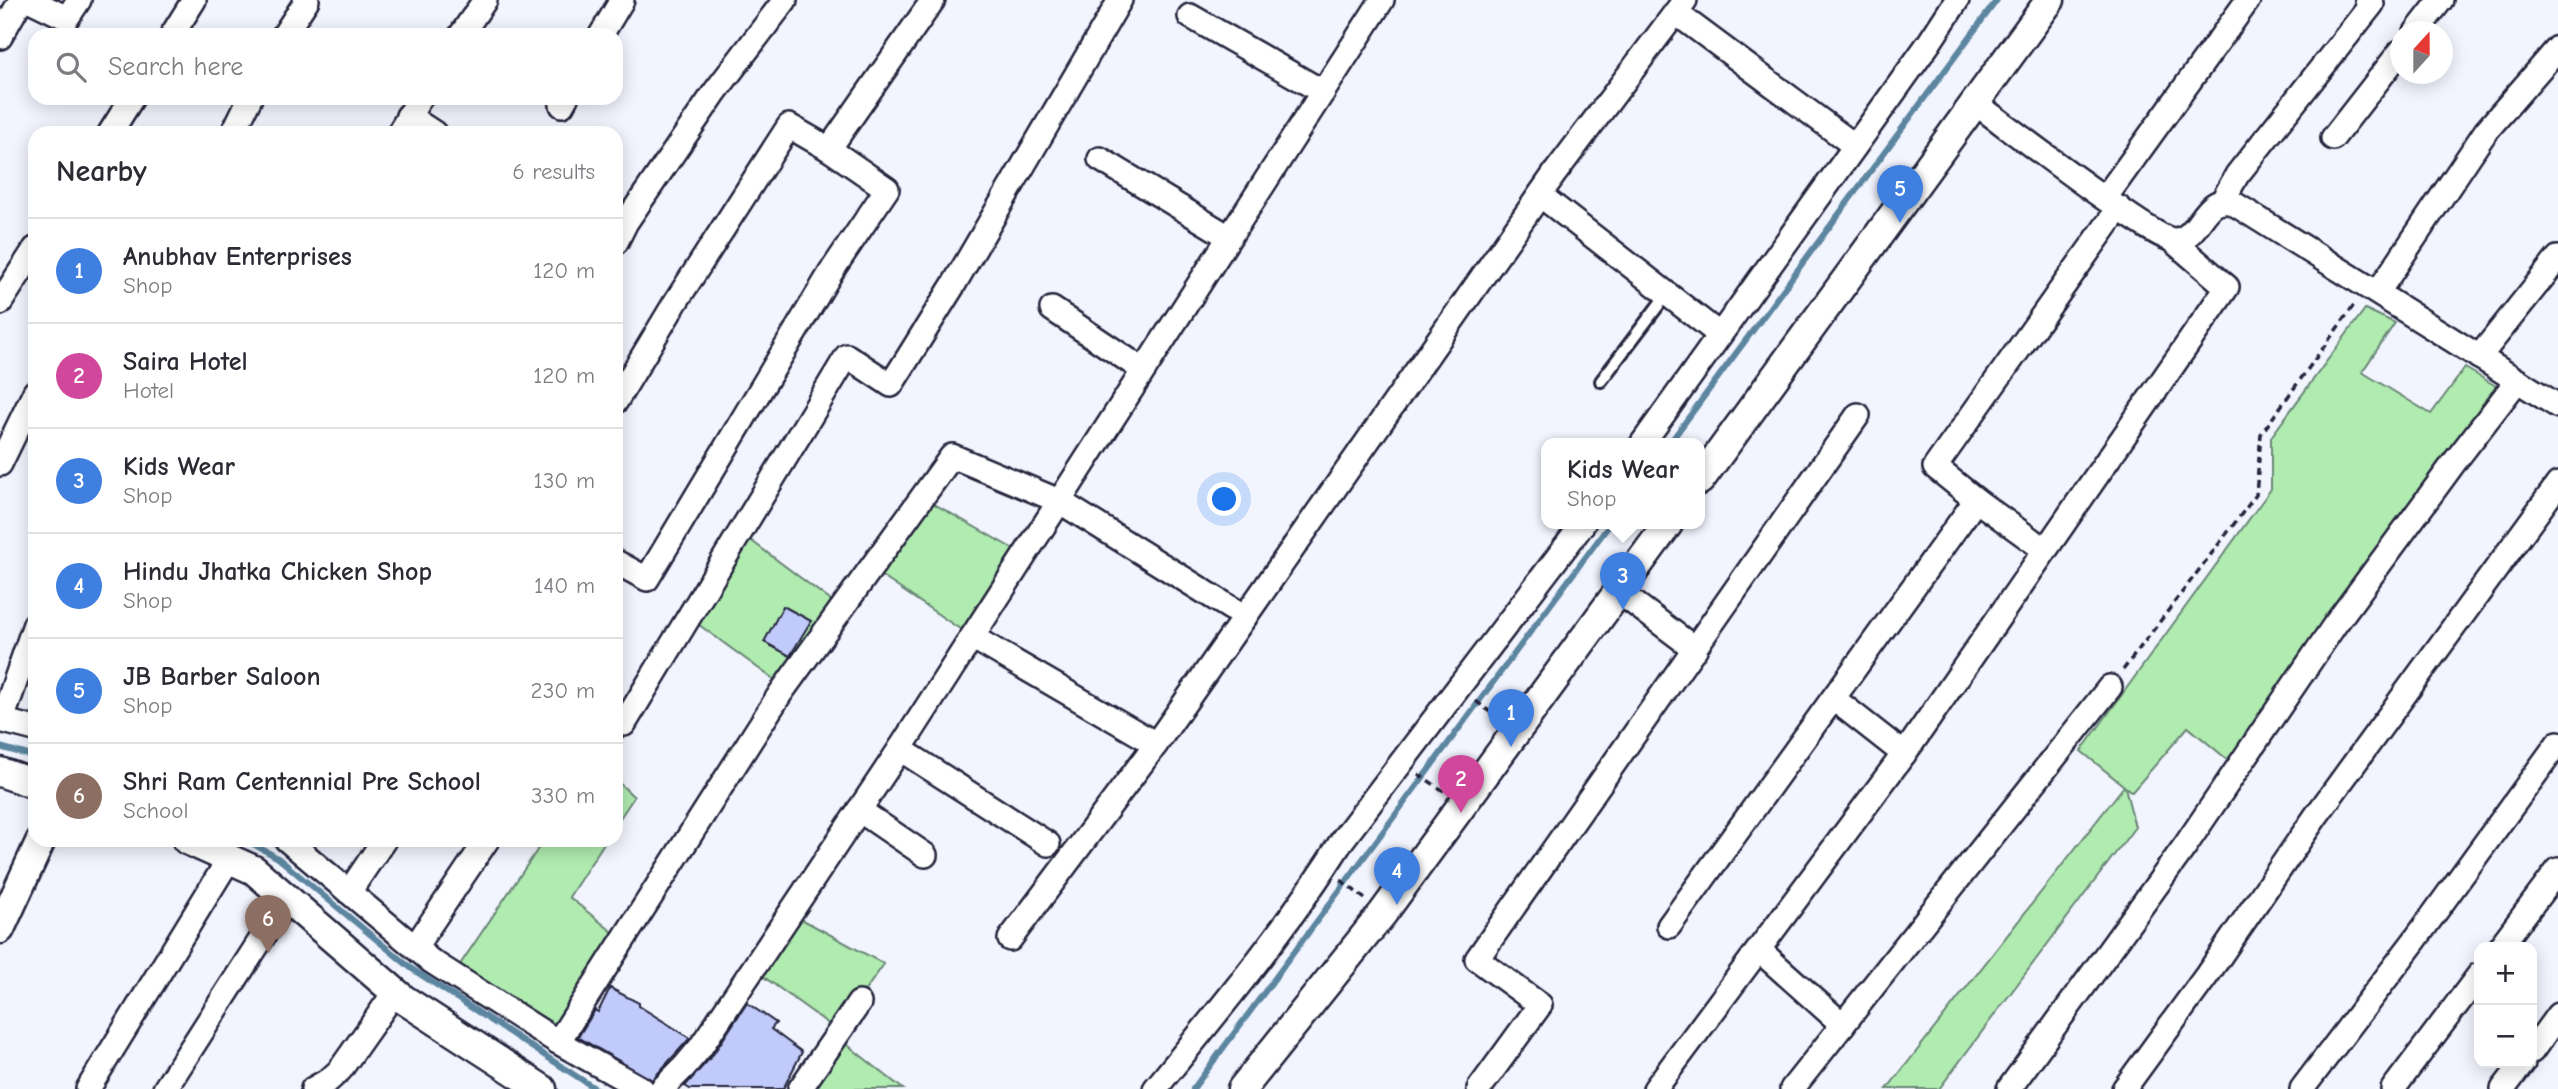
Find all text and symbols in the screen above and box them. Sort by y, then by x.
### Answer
north arrow [2390,21,2453,84]
search box [28,28,623,105]
icon: search [52,48,90,86]
text: Search here [108,52,243,82]
text: Nearby [56,154,147,189]
text: 6 results [512,158,595,185]
pin: 5 [1877,165,1923,223]
text: Anubhav Enterprises [123,242,352,272]
text: 1 [74,257,84,284]
text: 120 m [533,257,595,284]
text: Shop [123,272,172,299]
text: Saira Hotel [123,347,248,377]
text: 2 [73,362,85,389]
text: 120 m [533,362,595,389]
text: Hotel [123,377,174,404]
popup [1541,438,1705,529]
text: Kids Wear [123,452,235,482]
text: Kids Wear [1567,455,1679,485]
text: 3 [73,467,85,494]
text: 130 m [534,467,595,494]
text: Shop [123,482,172,509]
your location [1207,482,1241,516]
text: Shop [1567,485,1616,512]
pin: 3 [1600,552,1646,610]
text: Hindu Jhatka Chicken Shop [123,557,432,587]
text: 4 [74,572,84,599]
text: 140 m [534,572,595,599]
text: Shop [123,587,172,614]
text: JB Barber Saloon [123,662,321,692]
text: 5 [73,677,85,704]
text: 230 m [531,677,595,704]
pin: 1 [1488,689,1534,747]
text: Shop [123,692,172,719]
pin: 2 [1438,755,1484,813]
text: Shri Ram Centennial Pre School [123,767,481,797]
text: 6 [73,782,85,809]
text: 330 m [531,782,595,809]
text: School [123,797,188,824]
pin: 4 [1374,847,1420,905]
pin: 6 [245,895,291,953]
map controls [2474,942,2537,1068]
button: + [2474,942,2537,1005]
button: − [2474,1005,2537,1068]

